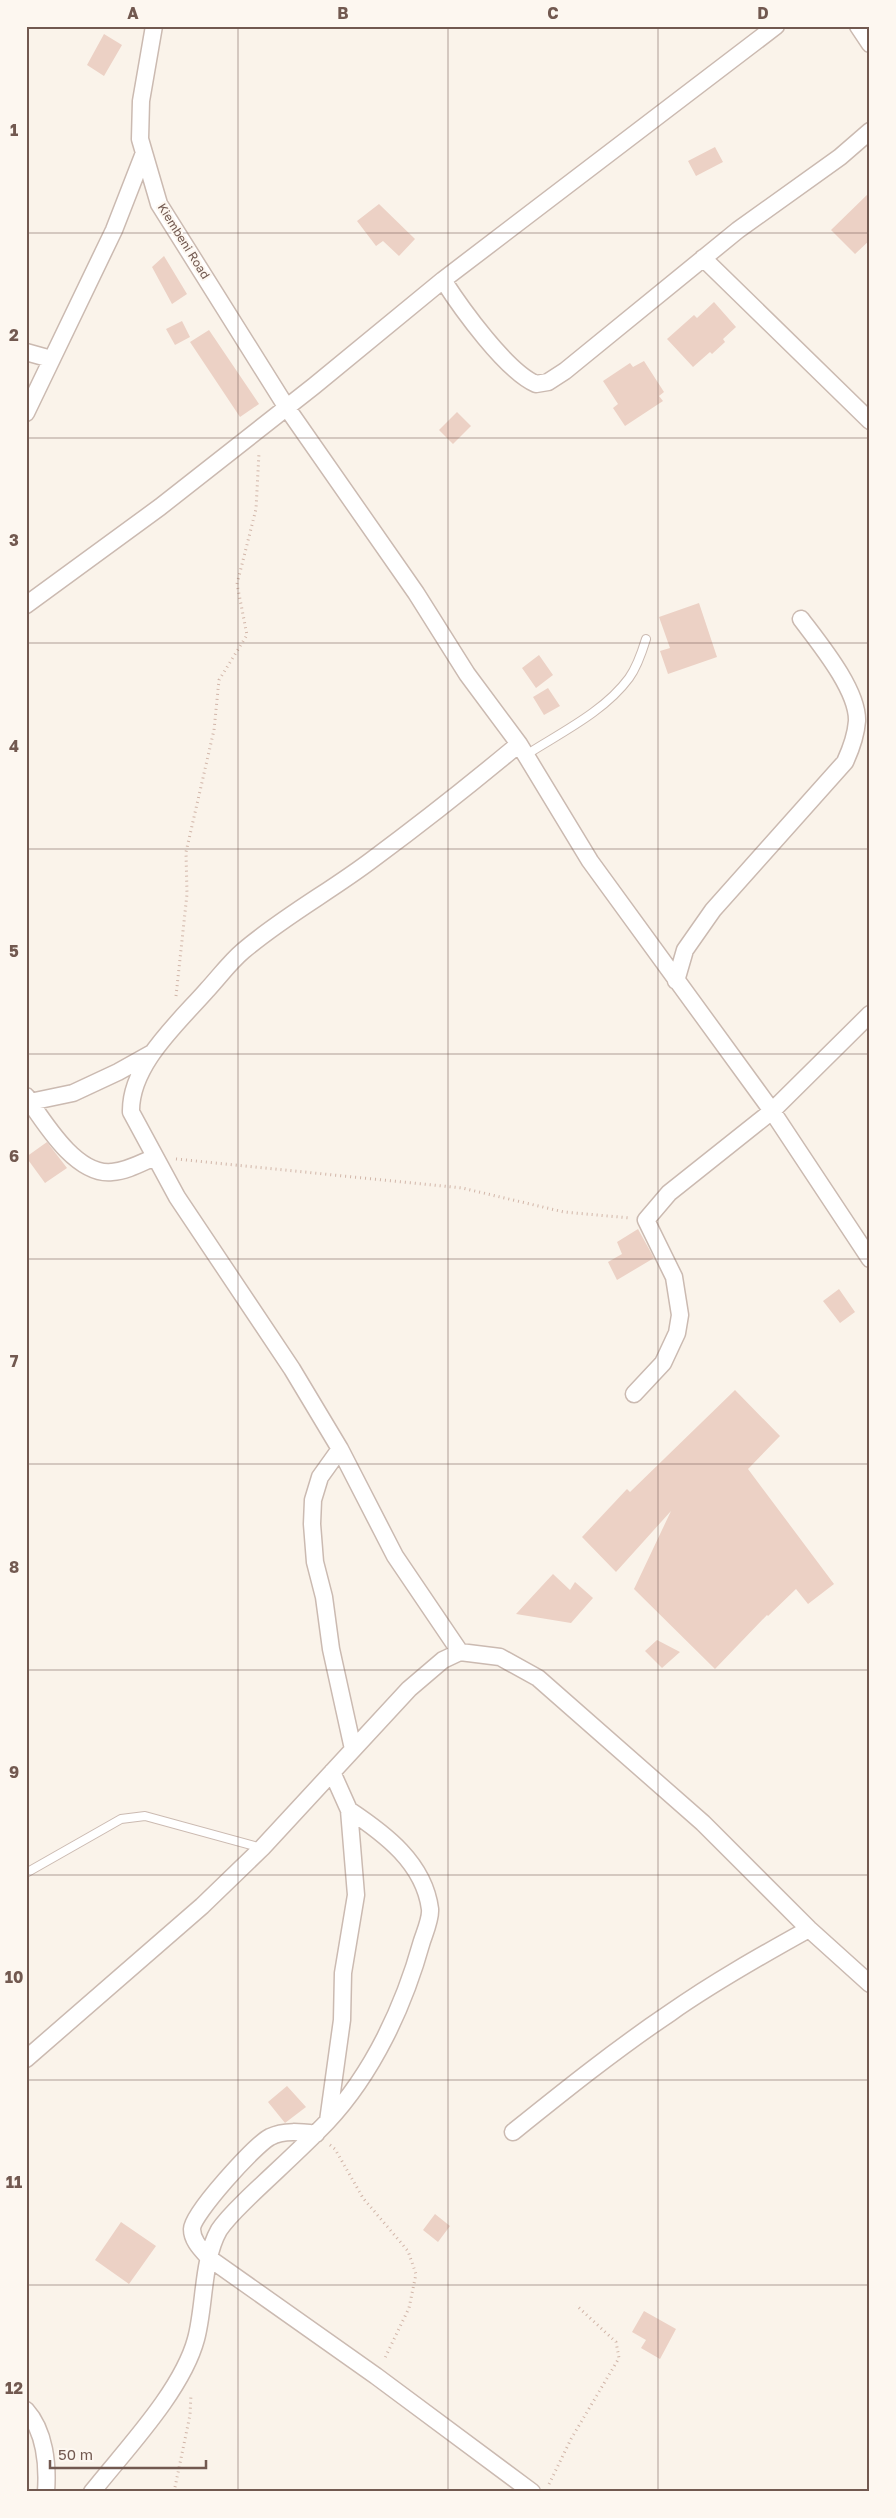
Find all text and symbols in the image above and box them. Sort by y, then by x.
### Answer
text: A [127,3,139,23]
text: B [337,3,349,23]
text: C [547,3,559,23]
text: D [757,3,769,23]
text: 1 [10,120,18,140]
street label: Kiembeni Road [155,200,213,282]
text: 2 [9,325,19,345]
text: 3 [9,530,19,550]
text: 4 [9,736,19,756]
text: 5 [9,941,19,961]
text: 6 [9,1146,19,1166]
text: 7 [10,1351,19,1371]
text: 8 [9,1557,19,1577]
text: 9 [9,1762,19,1782]
text: 10 [5,1967,23,1987]
text: 11 [6,2172,22,2192]
text: 12 [5,2378,23,2398]
scale bar [50,2438,206,2470]
text: 50 m [58,2445,93,2463]

